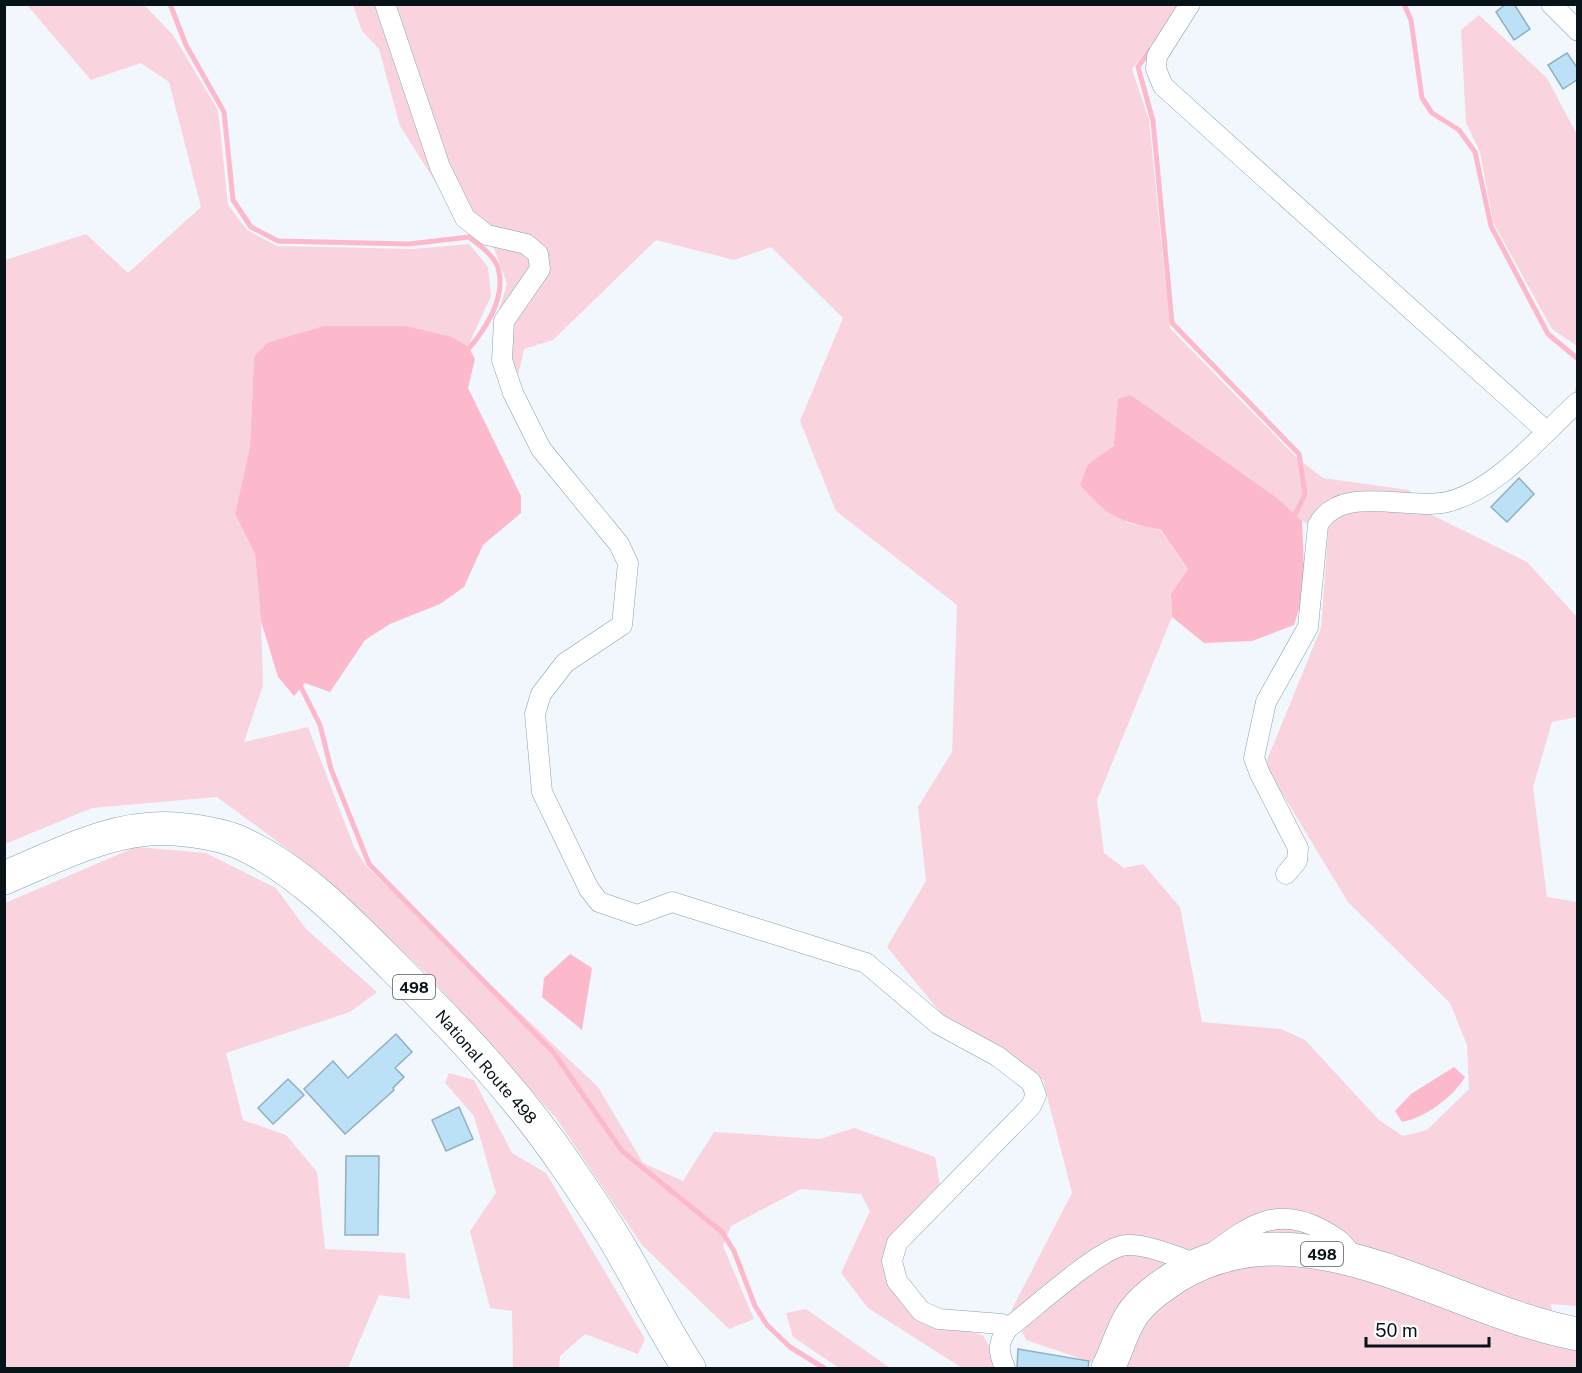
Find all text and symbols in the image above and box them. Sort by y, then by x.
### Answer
road number: 498 [393,975,435,999]
street label: National Route 498 [431,1006,541,1128]
road number: 498 [1301,1242,1343,1266]
scale bar [1366,1310,1489,1348]
text: 50 m [1375,1320,1418,1341]

